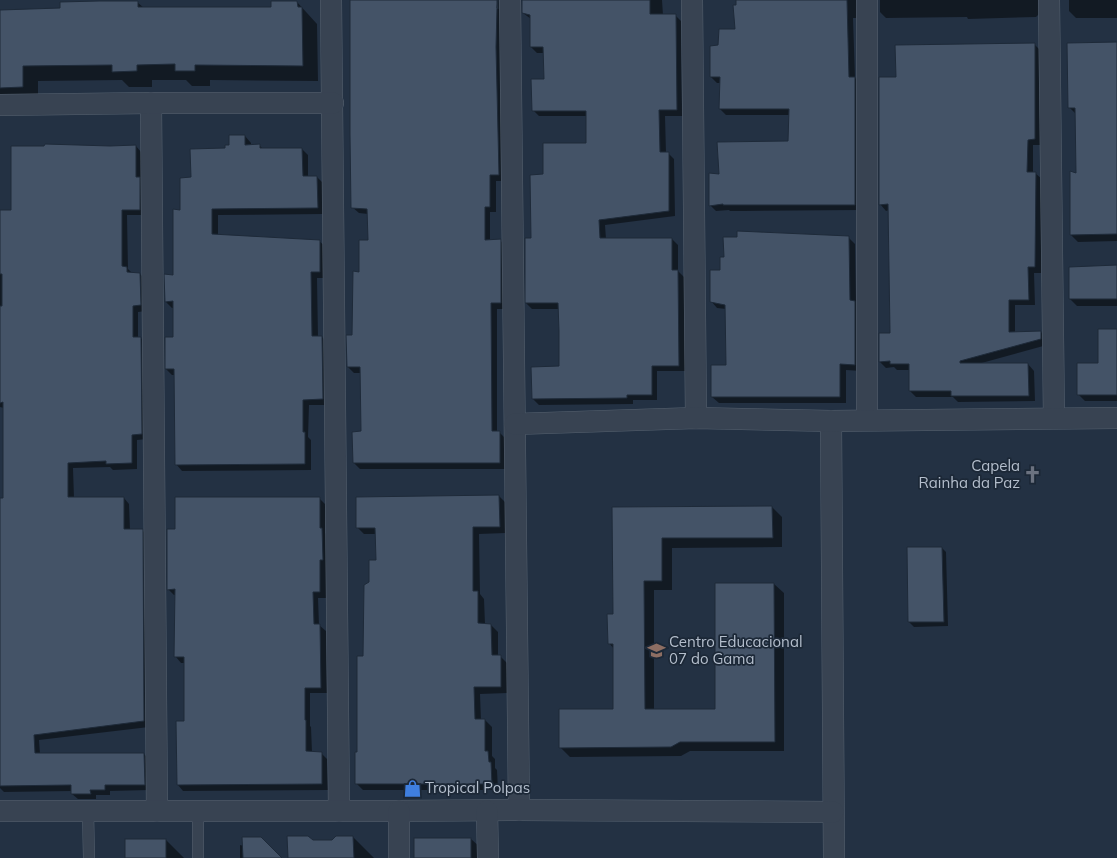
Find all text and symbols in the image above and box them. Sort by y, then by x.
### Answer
place label: Capela Rainha da Paz [918,456,1020,492]
church icon: Capela Rainha da Paz [1023,465,1043,485]
place label: Centro Educacional 07 do Gama [669,632,802,668]
school or university icon: Centro Educacional 07 do Gama [646,641,666,661]
shop icon: Tropical Polpas [402,778,422,798]
place label: Tropical Polpas [425,778,530,797]

